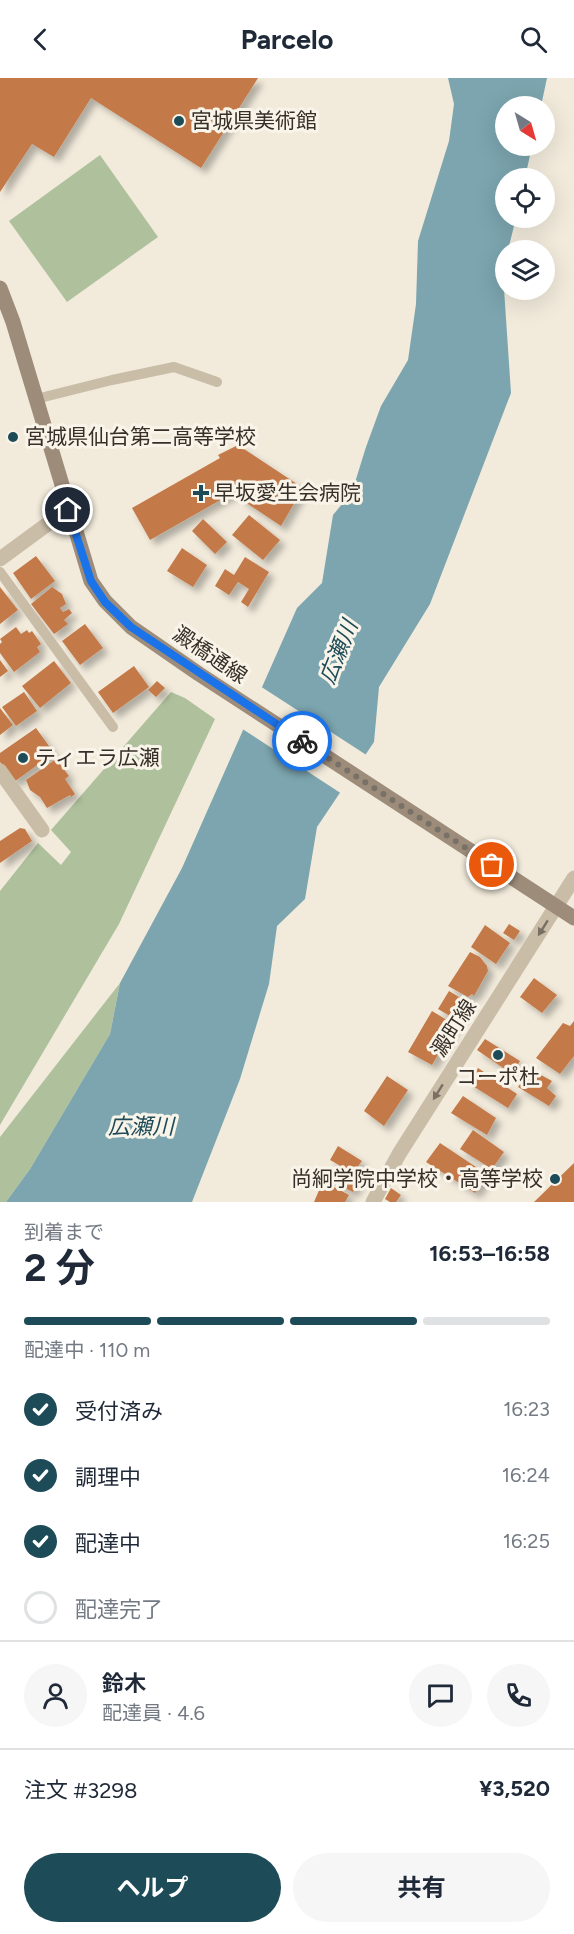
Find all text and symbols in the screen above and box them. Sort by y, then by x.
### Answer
icon: back [24,23,57,56]
text: Parcelo [241,23,333,56]
icon: search [517,23,550,56]
north arrow [495,96,555,156]
map controls [495,96,555,300]
place label: 宮城県美術館 [191,108,317,133]
marker: 宮城県美術館 [172,114,186,128]
button: locate [495,168,555,228]
button: layers [495,240,555,300]
place label: 宮城県仙台第二高等学校 [25,424,256,449]
marker: 宮城県仙台第二高等学校 [6,430,20,444]
place label: 早坂愛生会病院 [214,480,361,505]
pin [42,484,93,535]
marker: 早坂愛生会病院 [192,484,210,502]
icon: home [51,493,84,526]
water label: 広瀬川 [314,615,364,688]
street label: 澱橋通線 [168,621,252,688]
courier [272,711,332,771]
icon: bike [286,725,319,758]
place label: ティエラ広瀬 [35,745,160,770]
marker: ティエラ広瀬 [16,751,30,765]
pin [466,839,517,890]
icon: bag [475,848,508,881]
one-way arrow [538,919,549,936]
street label: 澱町線 [426,995,481,1061]
marker: コーポ杜 [491,1048,505,1062]
place label: コーポ杜 [456,1064,540,1089]
one-way arrow [433,1084,444,1100]
water label: 広瀬川 [108,1113,176,1140]
place label: 尚絅学院中学校・高等学校 [291,1166,543,1191]
marker: 尚絅学院中学校・高等学校 [548,1172,562,1186]
text: 到着まで [24,1220,104,1244]
text: 16:53–16:58 [429,1240,550,1267]
text: 2 分 [24,1244,95,1291]
text: 配達中 · 110 m [24,1338,150,1362]
icon: check [24,1393,57,1426]
text: 16:23 [503,1397,550,1421]
text: 受付済み [75,1398,163,1425]
icon: check [24,1459,57,1492]
text: 16:24 [502,1463,550,1487]
text: 調理中 [75,1464,141,1491]
icon: check [24,1525,57,1558]
text: 16:25 [503,1529,550,1553]
text: 配達中 [75,1530,141,1557]
text: 配達完了 [75,1596,163,1623]
button: person [24,1664,87,1727]
button: chat [409,1664,472,1727]
button: phone [487,1664,550,1727]
text: 鈴木 [102,1670,146,1697]
text: 配達員 · 4.6 [102,1701,205,1725]
text: ¥3,520 [479,1775,550,1802]
text: 注文 #3298 [24,1777,138,1804]
button: ヘルプ [24,1853,281,1922]
button: 共有 [293,1853,550,1922]

